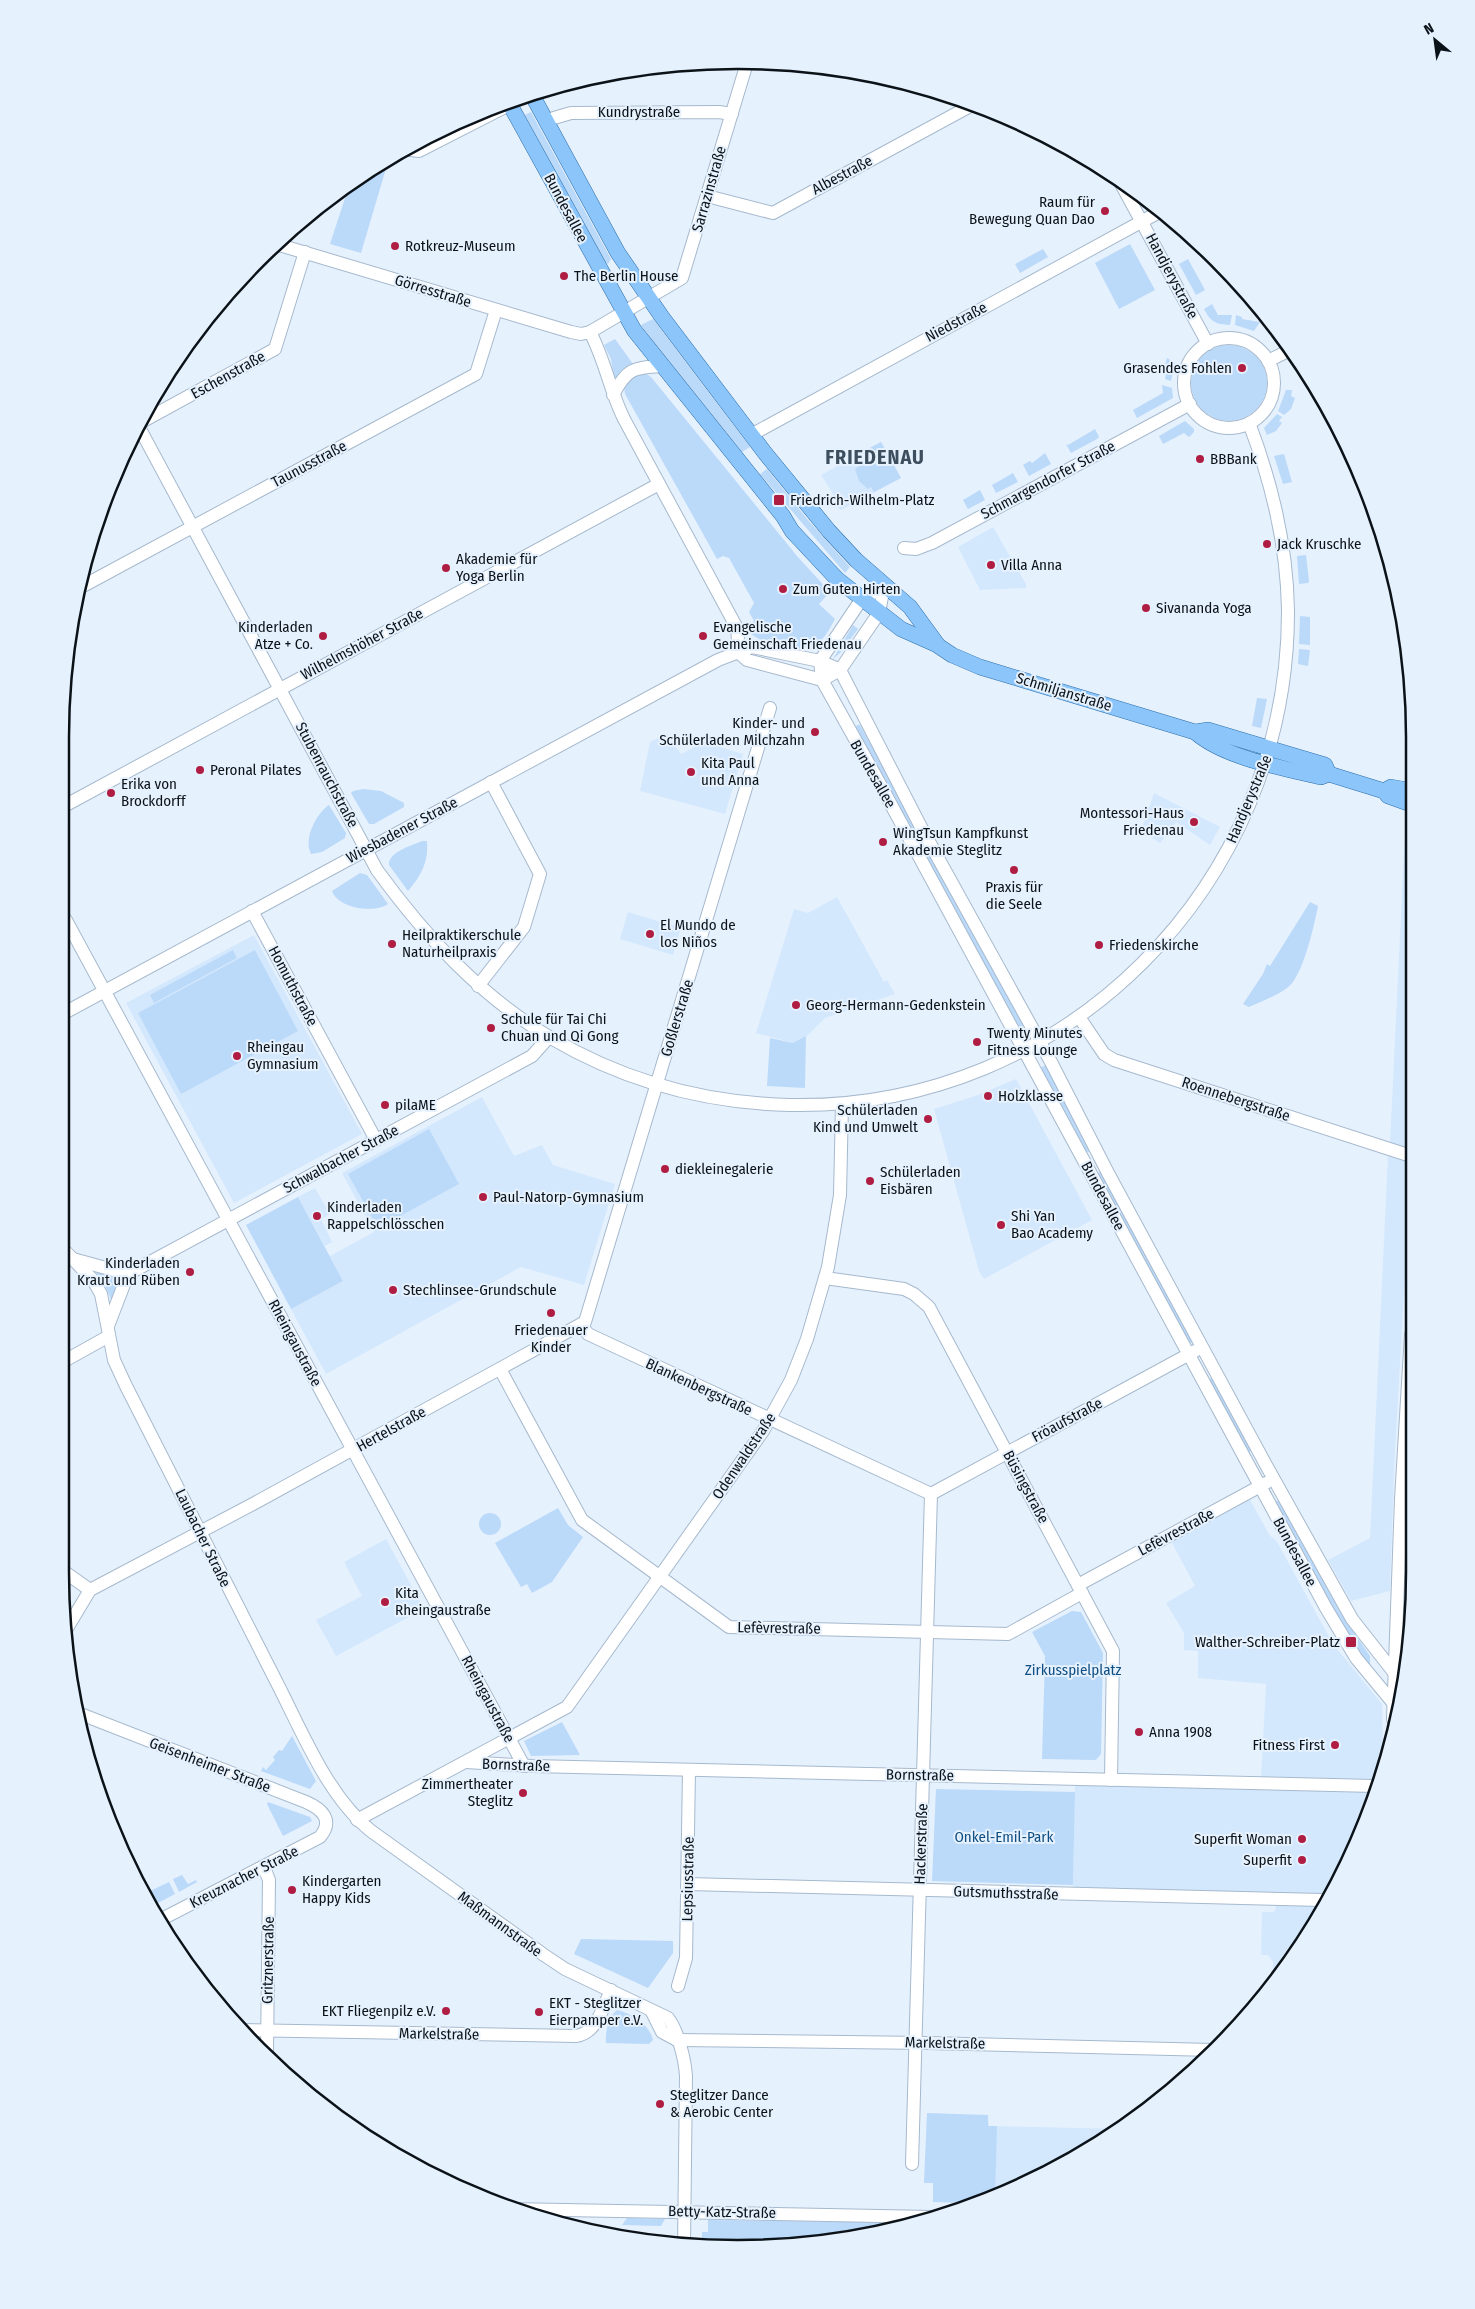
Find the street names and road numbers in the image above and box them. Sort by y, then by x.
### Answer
street label: Kundrystraße [598,103,680,121]
street label: Sarrazinstraße [688,144,730,234]
street label: Albestraße [809,152,875,198]
street label: Bundesallee [540,170,592,246]
street label: Handjerystraße [1142,230,1202,322]
street label: Görresstraße [393,271,473,311]
street label: Niedstraße [922,298,990,346]
street label: Eschenstraße [188,347,268,403]
street label: Taunusstraße [268,437,350,491]
street label: Schmargendorfer Straße [978,437,1118,523]
street label: Wilhelmshöher Straße [298,604,426,684]
street label: Schmiljanstraße [1014,669,1114,715]
street label: Stubenrauchstraße [292,719,362,831]
street label: Bundesallee [846,737,900,811]
street label: Handjerystraße [1222,752,1276,846]
street label: Wiesbadener Straße [343,793,461,867]
street label: Homuthstraße [264,943,322,1029]
street label: Goßlerstraße [657,977,697,1059]
street label: Roennebergstraße [1180,1073,1292,1125]
street label: Schwalbacher Straße [280,1121,402,1197]
street label: Bundesallee [1077,1158,1129,1234]
street label: Rheingaustraße [265,1296,325,1390]
street label: Blankenbergstraße [643,1354,755,1420]
street label: Fröaufstraße [1029,1394,1105,1446]
street label: Hertelstraße [353,1403,429,1455]
street label: Odenwaldstraße [708,1409,780,1503]
street label: Büsingstraße [999,1447,1053,1527]
street label: Laubacher Straße [171,1486,235,1590]
street label: Lefèvrestraße [1135,1505,1217,1559]
street label: Bundesallee [1269,1514,1321,1590]
street label: Lefèvrestraße [737,1618,821,1638]
street label: Rheingaustraße [458,1652,518,1746]
street label: Geisenheimer Straße [147,1734,273,1796]
street label: Bornstraße [482,1755,550,1775]
street label: Bornstraße [886,1765,954,1785]
street label: Hackerstraße [911,1803,931,1885]
street label: Lepsiusstraße [678,1836,698,1922]
street label: Kreuznacher Straße [187,1842,301,1912]
street label: Gutsmuthsstraße [953,1882,1059,1904]
street label: Maßmannstraße [454,1887,546,1961]
street label: Gritznerstraße [258,1916,278,2004]
street label: Markelstraße [399,2024,479,2044]
street label: Markelstraße [905,2033,985,2053]
street label: Betty-Katz-Straße [668,2202,776,2222]

